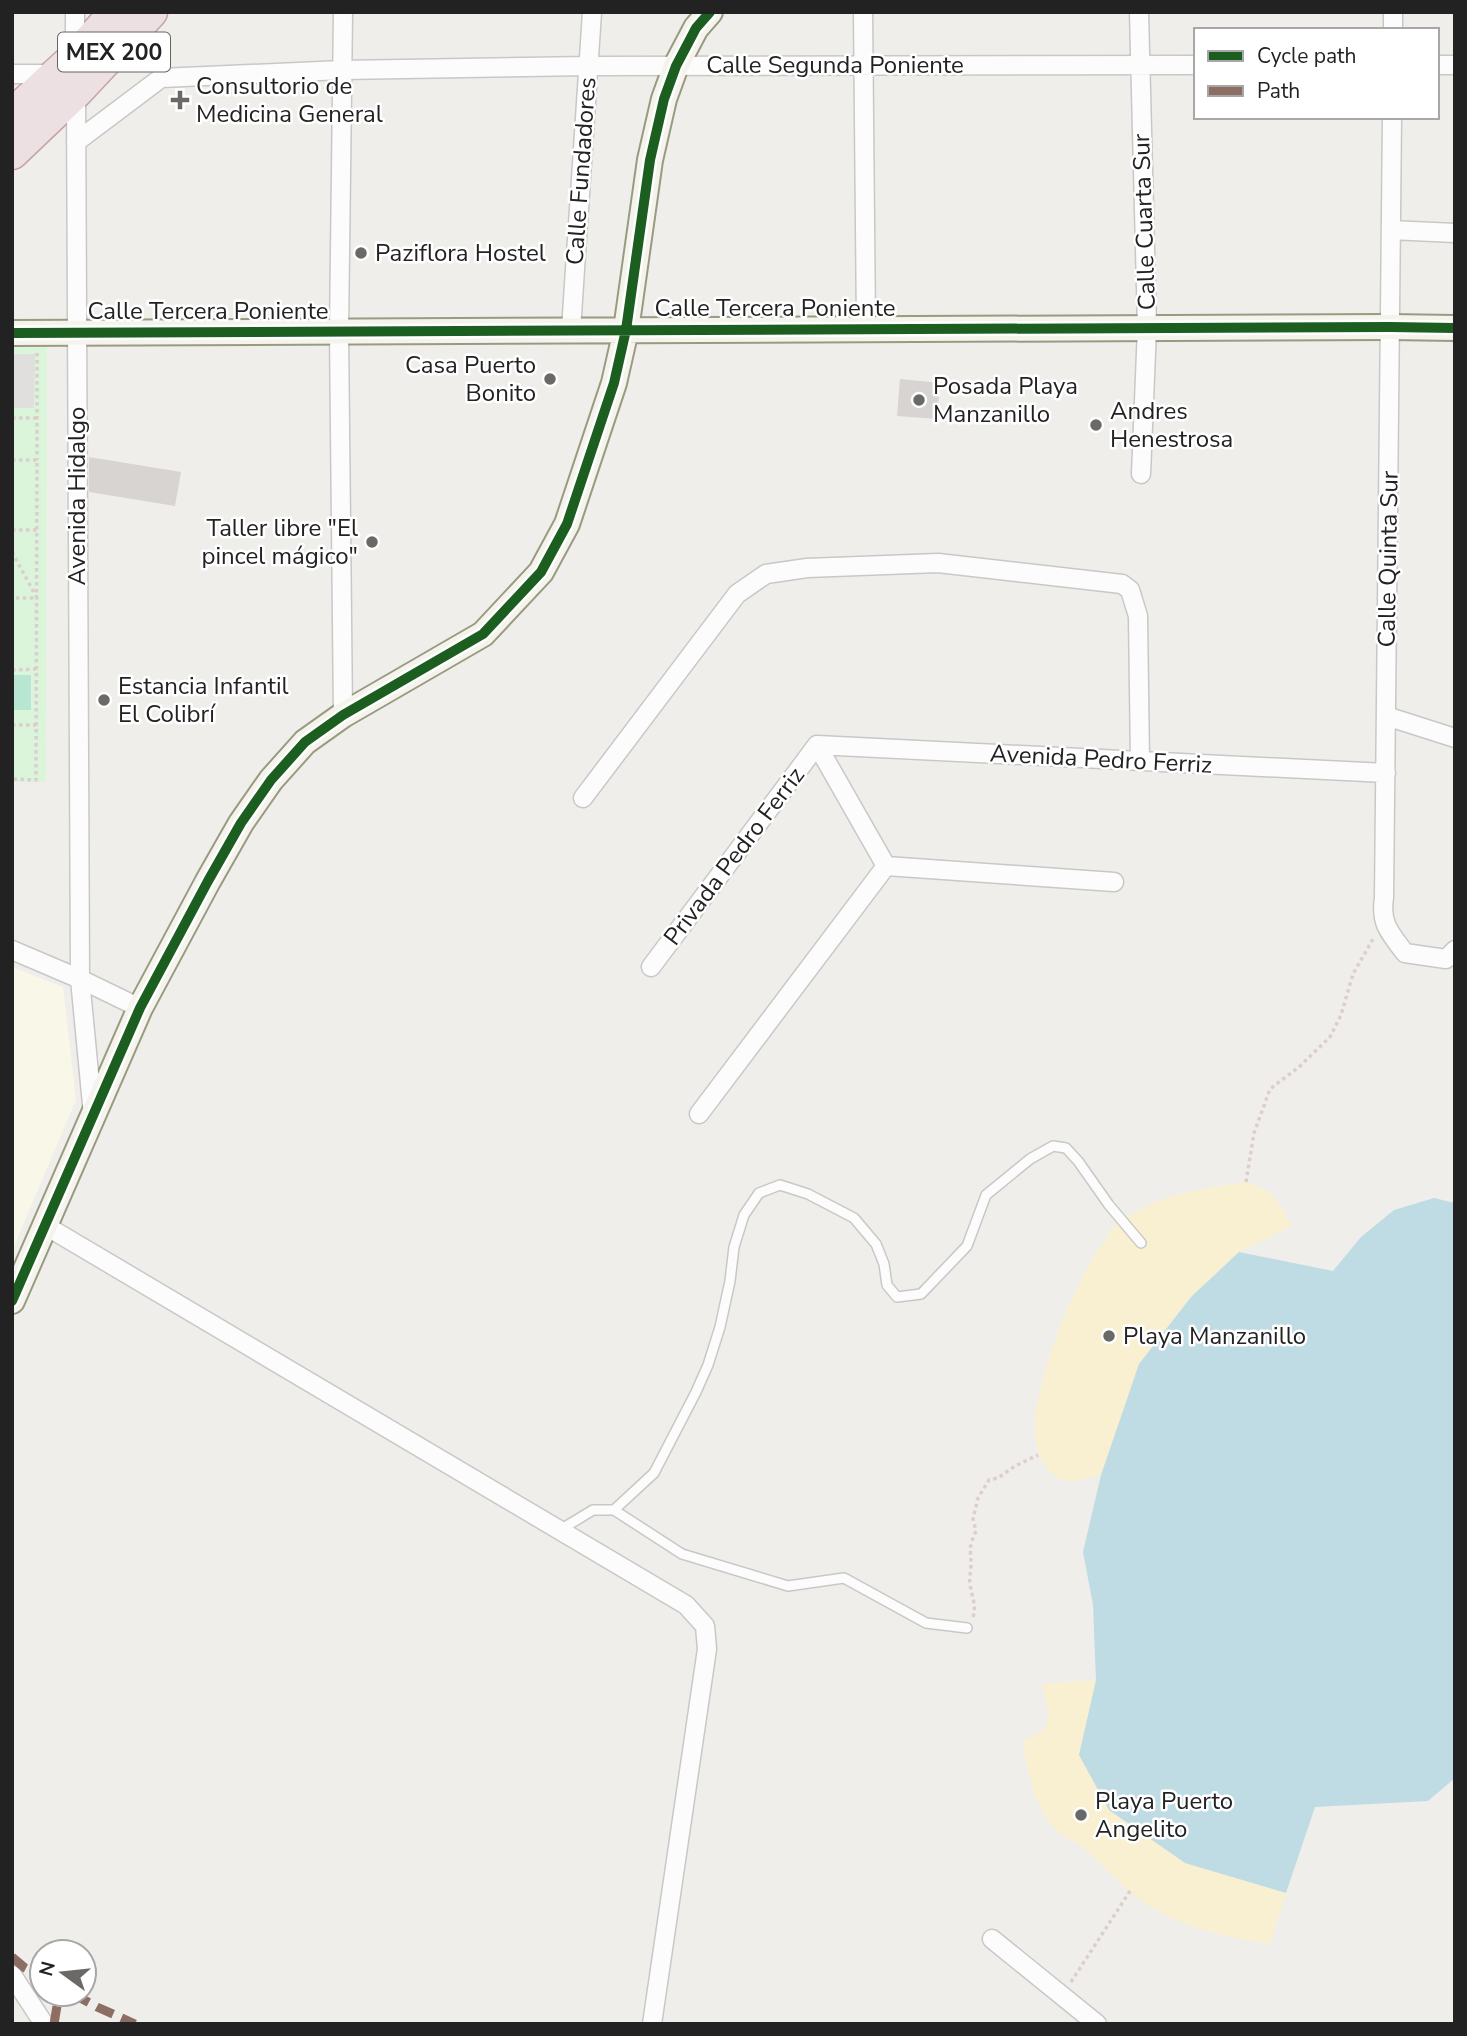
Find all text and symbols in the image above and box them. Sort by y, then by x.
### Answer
legend [1194,28,1439,119]
road number: MEX 200 [58,32,170,72]
text: Cycle path [1257,42,1356,70]
street label: Calle Segunda Poniente [706,49,964,81]
place label: Consultorio de Medicina General [196,70,383,130]
street label: Calle Fundadores [558,76,604,266]
text: Path [1257,77,1300,105]
marker: Consultorio de Medicina General [170,90,190,110]
street label: Calle Cuarta Sur [1125,133,1163,311]
place label: Paziflora Hostel [375,237,546,269]
marker: Paziflora Hostel [353,245,369,261]
street label: Calle Tercera Poniente [655,292,895,324]
street label: Calle Tercera Poniente [88,295,328,327]
place label: Casa Puerto Bonito [405,349,536,409]
place label: Posada Playa Manzanillo [933,370,1078,430]
marker: Casa Puerto Bonito [542,371,558,387]
marker: Posada Playa Manzanillo [911,392,927,408]
place label: Andres Henestrosa [1110,395,1233,455]
street label: Avenida Hidalgo [61,407,93,585]
marker: Andres Henestrosa [1088,417,1104,433]
street label: Calle Quinta Sur [1370,470,1406,648]
place label: Taller libre "El pincel mágico" [201,512,358,572]
marker: Taller libre "El pincel mágico" [364,534,380,550]
place label: Estancia Infantil El Colibrí [118,670,289,730]
marker: Estancia Infantil El Colibrí [96,692,112,708]
street label: Avenida Pedro Ferriz [989,737,1213,781]
street label: Privada Pedro Ferriz [656,760,812,952]
place label: Playa Manzanillo [1123,1320,1306,1352]
marker: Playa Manzanillo [1101,1328,1117,1344]
place label: Playa Puerto Angelito [1095,1785,1233,1845]
marker: Playa Puerto Angelito [1073,1807,1089,1823]
north arrow [28,1938,98,2008]
text: N [33,1959,62,1979]

